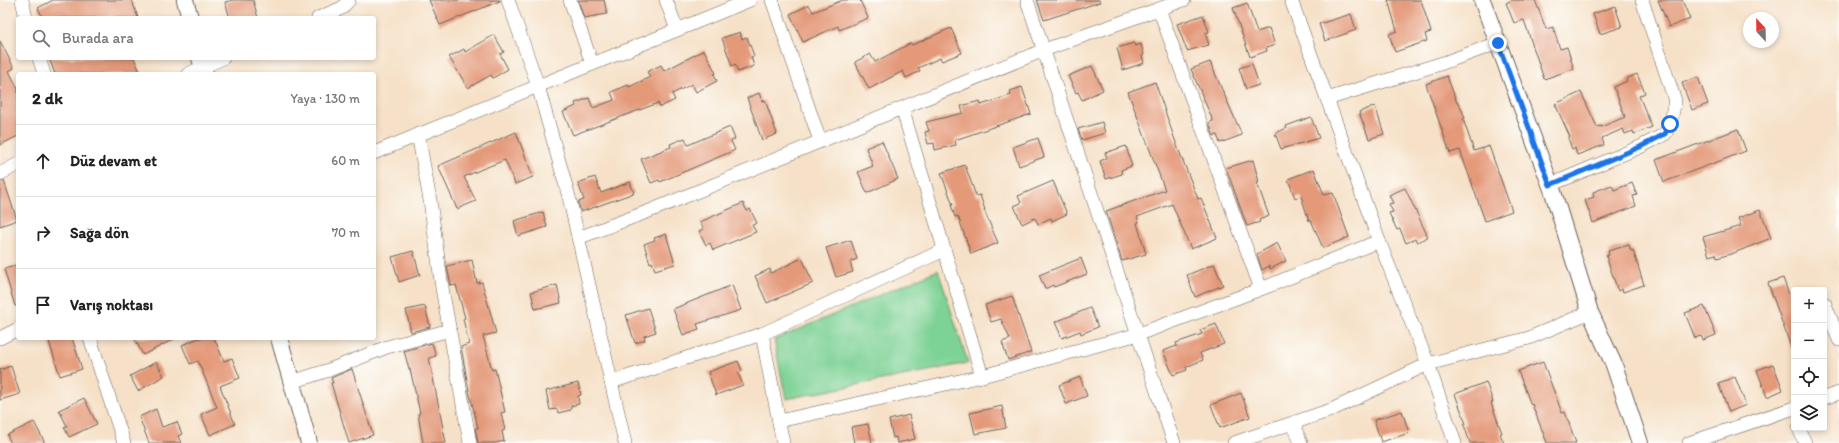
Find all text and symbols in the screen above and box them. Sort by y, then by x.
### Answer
north arrow [1743,12,1779,48]
search box [16,16,376,60]
icon: search [30,27,52,49]
text: Burada ara [62,29,134,47]
route end [1489,34,1507,52]
text: 2 dk [32,88,63,108]
text: Yaya · 130 m [290,91,360,106]
route start [1661,115,1679,133]
icon: ahead [32,150,54,172]
text: Düz devam et [70,152,157,170]
text: 60 m [331,153,360,168]
icon: right [32,222,54,244]
text: Sağa dön [70,224,129,242]
text: 70 m [332,225,360,240]
map controls [1791,287,1827,431]
button: + [1791,287,1827,323]
icon: arrive [32,294,54,316]
text: Varış noktası [70,296,153,314]
button: − [1791,323,1827,359]
button: locate [1791,359,1827,395]
button: layers [1791,395,1827,431]

